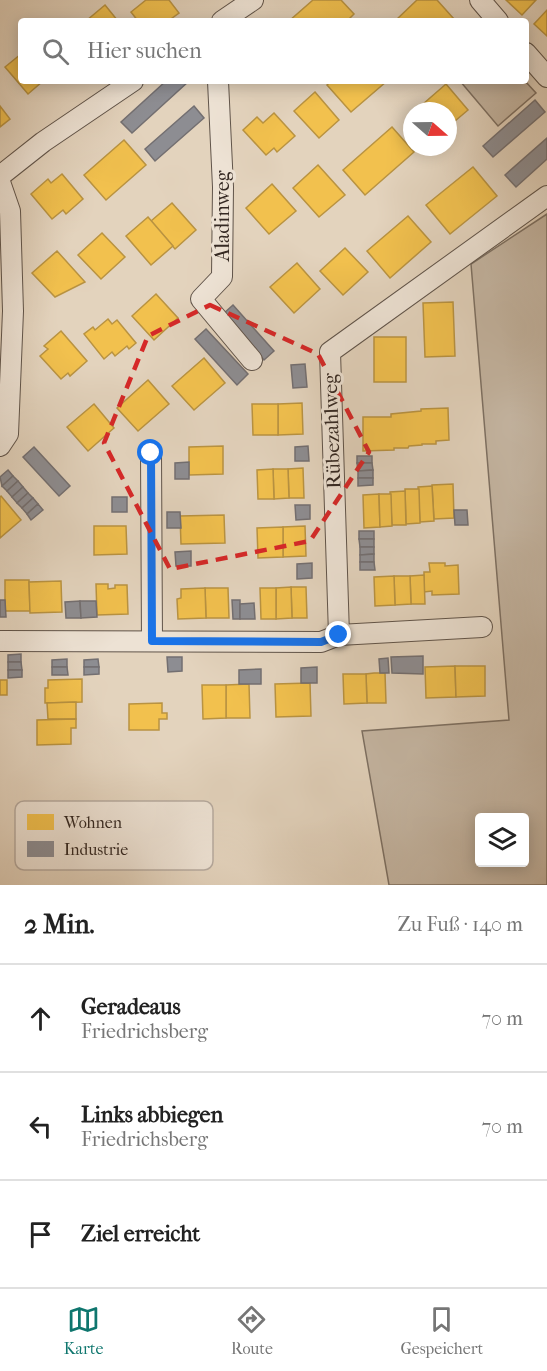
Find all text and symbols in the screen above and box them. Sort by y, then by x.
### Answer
search box [18,18,529,84]
icon: search [39,35,72,68]
text: Hier suchen [87,38,202,64]
north arrow [403,102,457,156]
street label: Aladinweg [211,170,234,262]
street label: Rübezahlweg [318,373,346,489]
route start [137,439,163,465]
route end [325,621,351,647]
legend [15,801,213,870]
text: Wohnen [63,813,123,832]
map controls [475,813,529,867]
button: layers [475,813,529,867]
text: Industrie [64,840,128,859]
text: 2 Min. [24,909,95,940]
text: Zu Fuß · 140 m [397,913,523,936]
text: Geradeaus [81,994,181,1020]
icon: ahead [24,1002,57,1035]
text: 70 m [481,1007,523,1030]
text: Friedrichsberg [81,1020,208,1043]
text: Links abbiegen [81,1102,223,1128]
icon: left [24,1110,57,1143]
text: 70 m [481,1115,523,1138]
text: Friedrichsberg [81,1128,208,1151]
icon: arrive [24,1218,57,1251]
text: Ziel erreicht [81,1221,200,1247]
tab: Karte [64,1303,103,1358]
tab: Route [231,1303,273,1358]
tab: Gespeichert [400,1303,483,1358]

